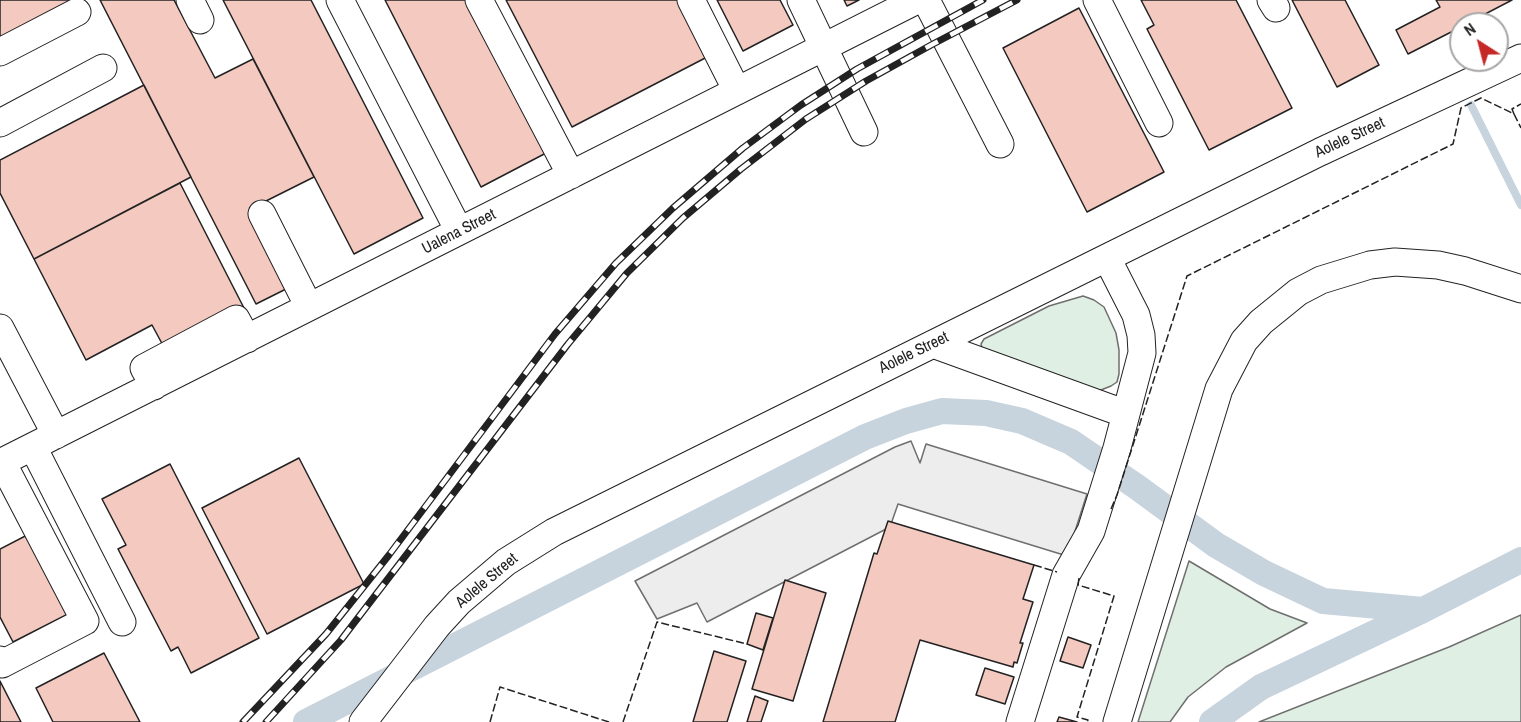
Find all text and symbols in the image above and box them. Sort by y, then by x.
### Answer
north arrow [1449,12,1509,72]
text: N [1459,17,1480,41]
street label: Aolele Street [1312,113,1388,163]
street label: Ualena Street [419,205,499,259]
street label: Aolele Street [876,328,952,378]
street label: Aolele Street [452,550,522,612]

